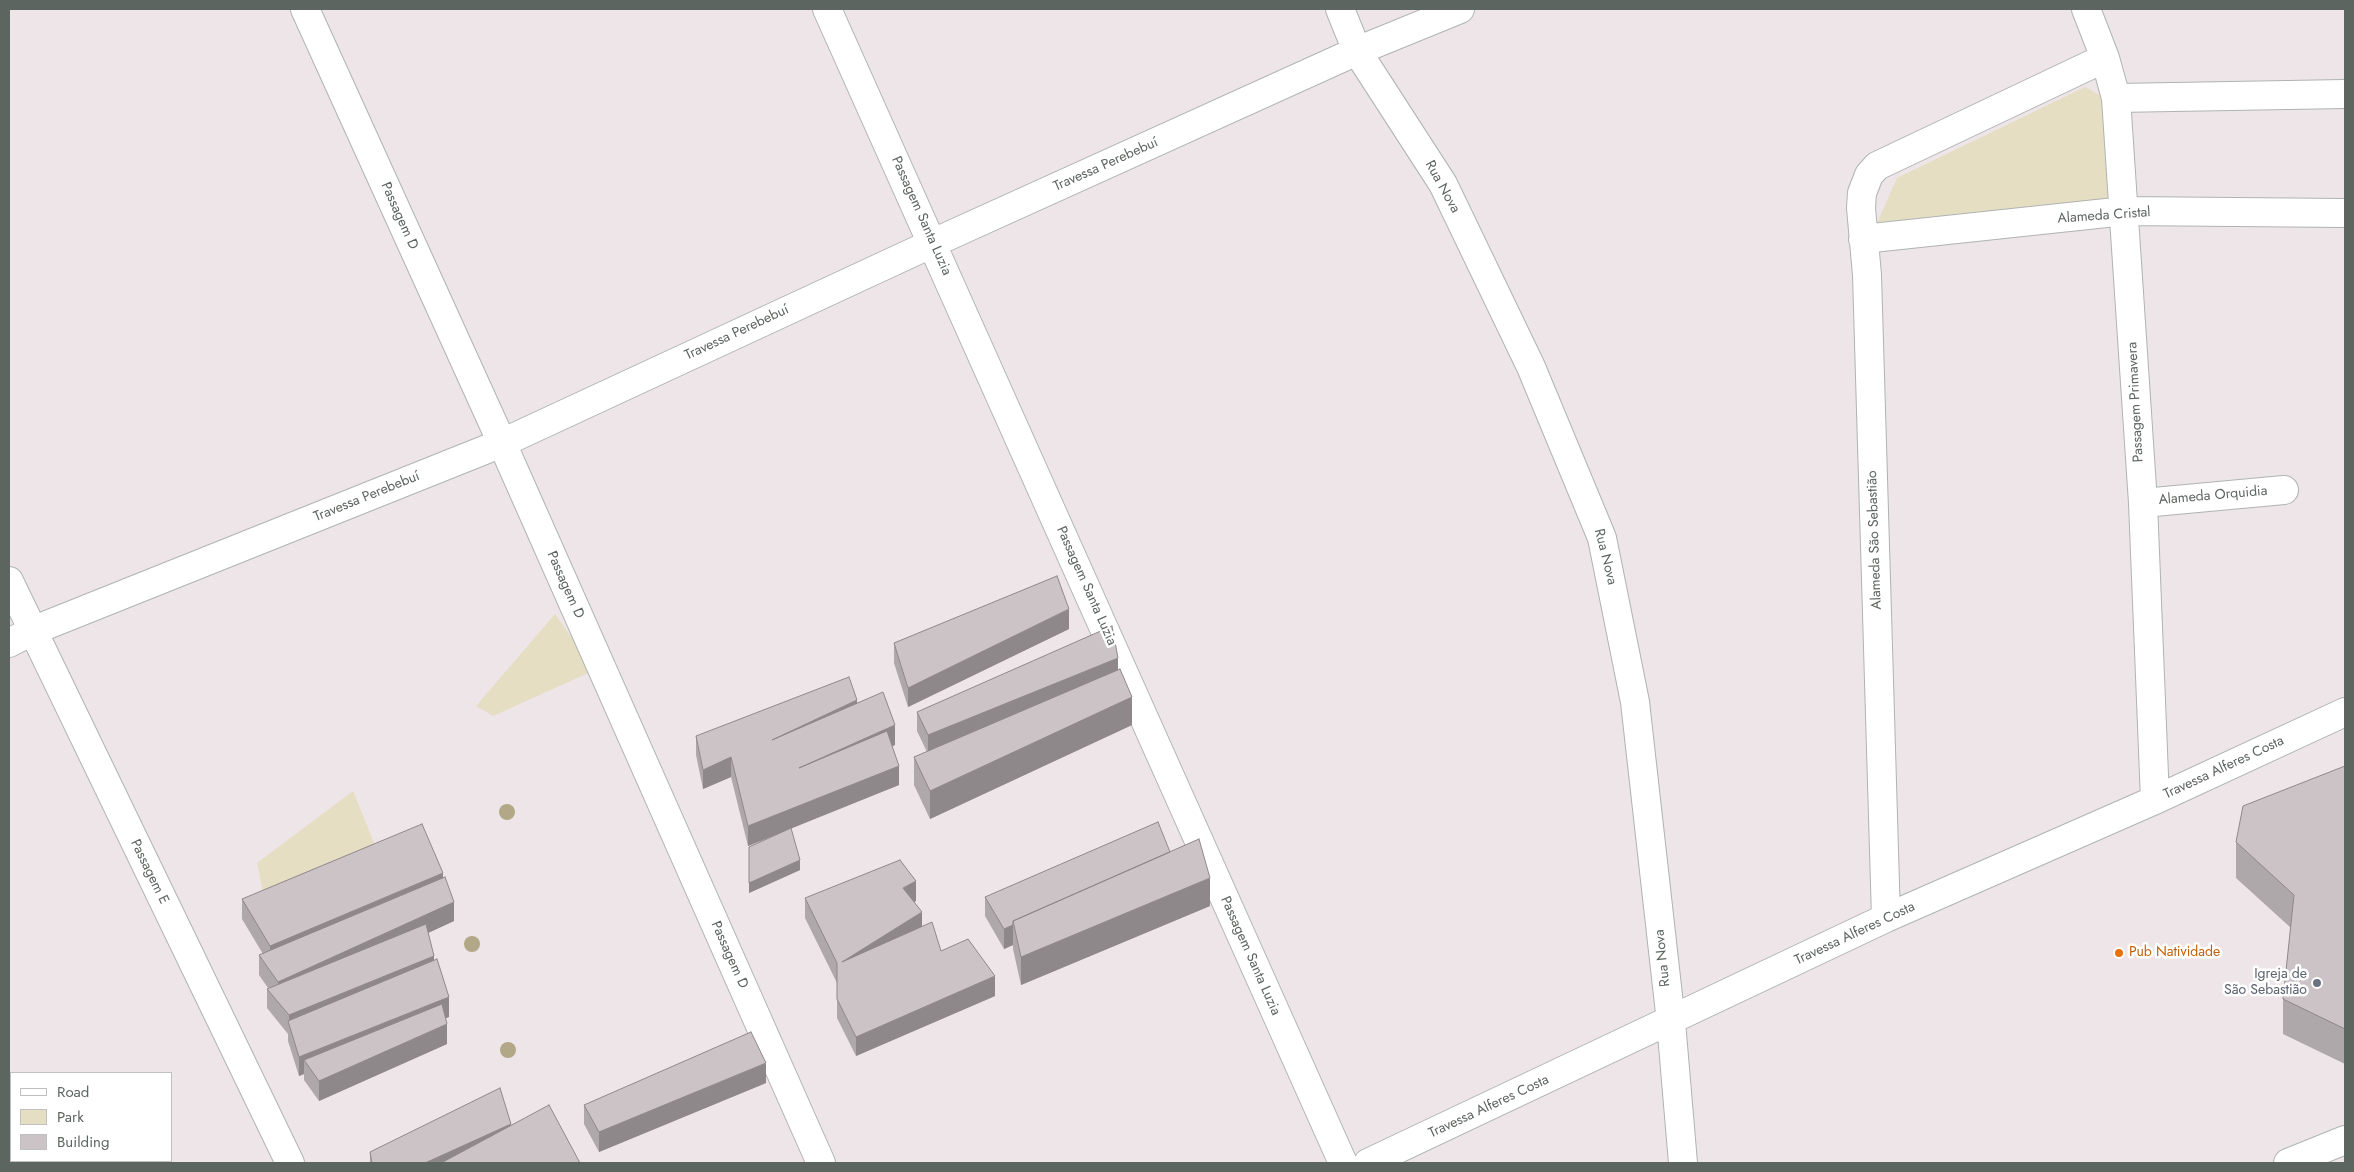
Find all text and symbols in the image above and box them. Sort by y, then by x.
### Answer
street label: Travessa Perebebuí [1051,134,1161,196]
street label: Passagem Santa Luzia [887,154,955,278]
street label: Rua Nova [1421,158,1463,216]
street label: Passagem D [377,180,421,252]
street label: Alameda Cristal [2057,204,2151,228]
street label: Travessa Perebebuí [682,302,792,364]
street label: Passagem Primavera [2124,341,2148,463]
street label: Travessa Perebebuí [312,468,422,526]
street label: Alameda São Sebastião [1864,470,1886,610]
street label: Alameda Orquidia [2158,483,2268,509]
street label: Passagem Santa Luzia [1052,524,1120,648]
street label: Rua Nova [1590,527,1620,587]
street label: Passagem D [543,549,587,621]
street label: Travessa Alferes Costa [2161,733,2287,803]
street label: Passagem E [126,837,172,907]
street label: Passagem Santa Luzia [1216,894,1284,1018]
street label: Travessa Alferes Costa [1792,899,1918,969]
street label: Passagem D [707,919,751,991]
street label: Rua Nova [1652,929,1674,987]
place label: Pub Natividade [2129,945,2220,961]
marker: Pub Natividade [2113,947,2125,959]
place label: Igreja de São Sebastião [2224,967,2307,1000]
marker: Igreja de São Sebastião [2311,977,2323,989]
legend [10,1072,172,1162]
street label: Travessa Alferes Costa [1426,1072,1552,1142]
text: Road [57,1081,89,1103]
text: Park [57,1106,84,1128]
text: Building [57,1131,109,1153]

